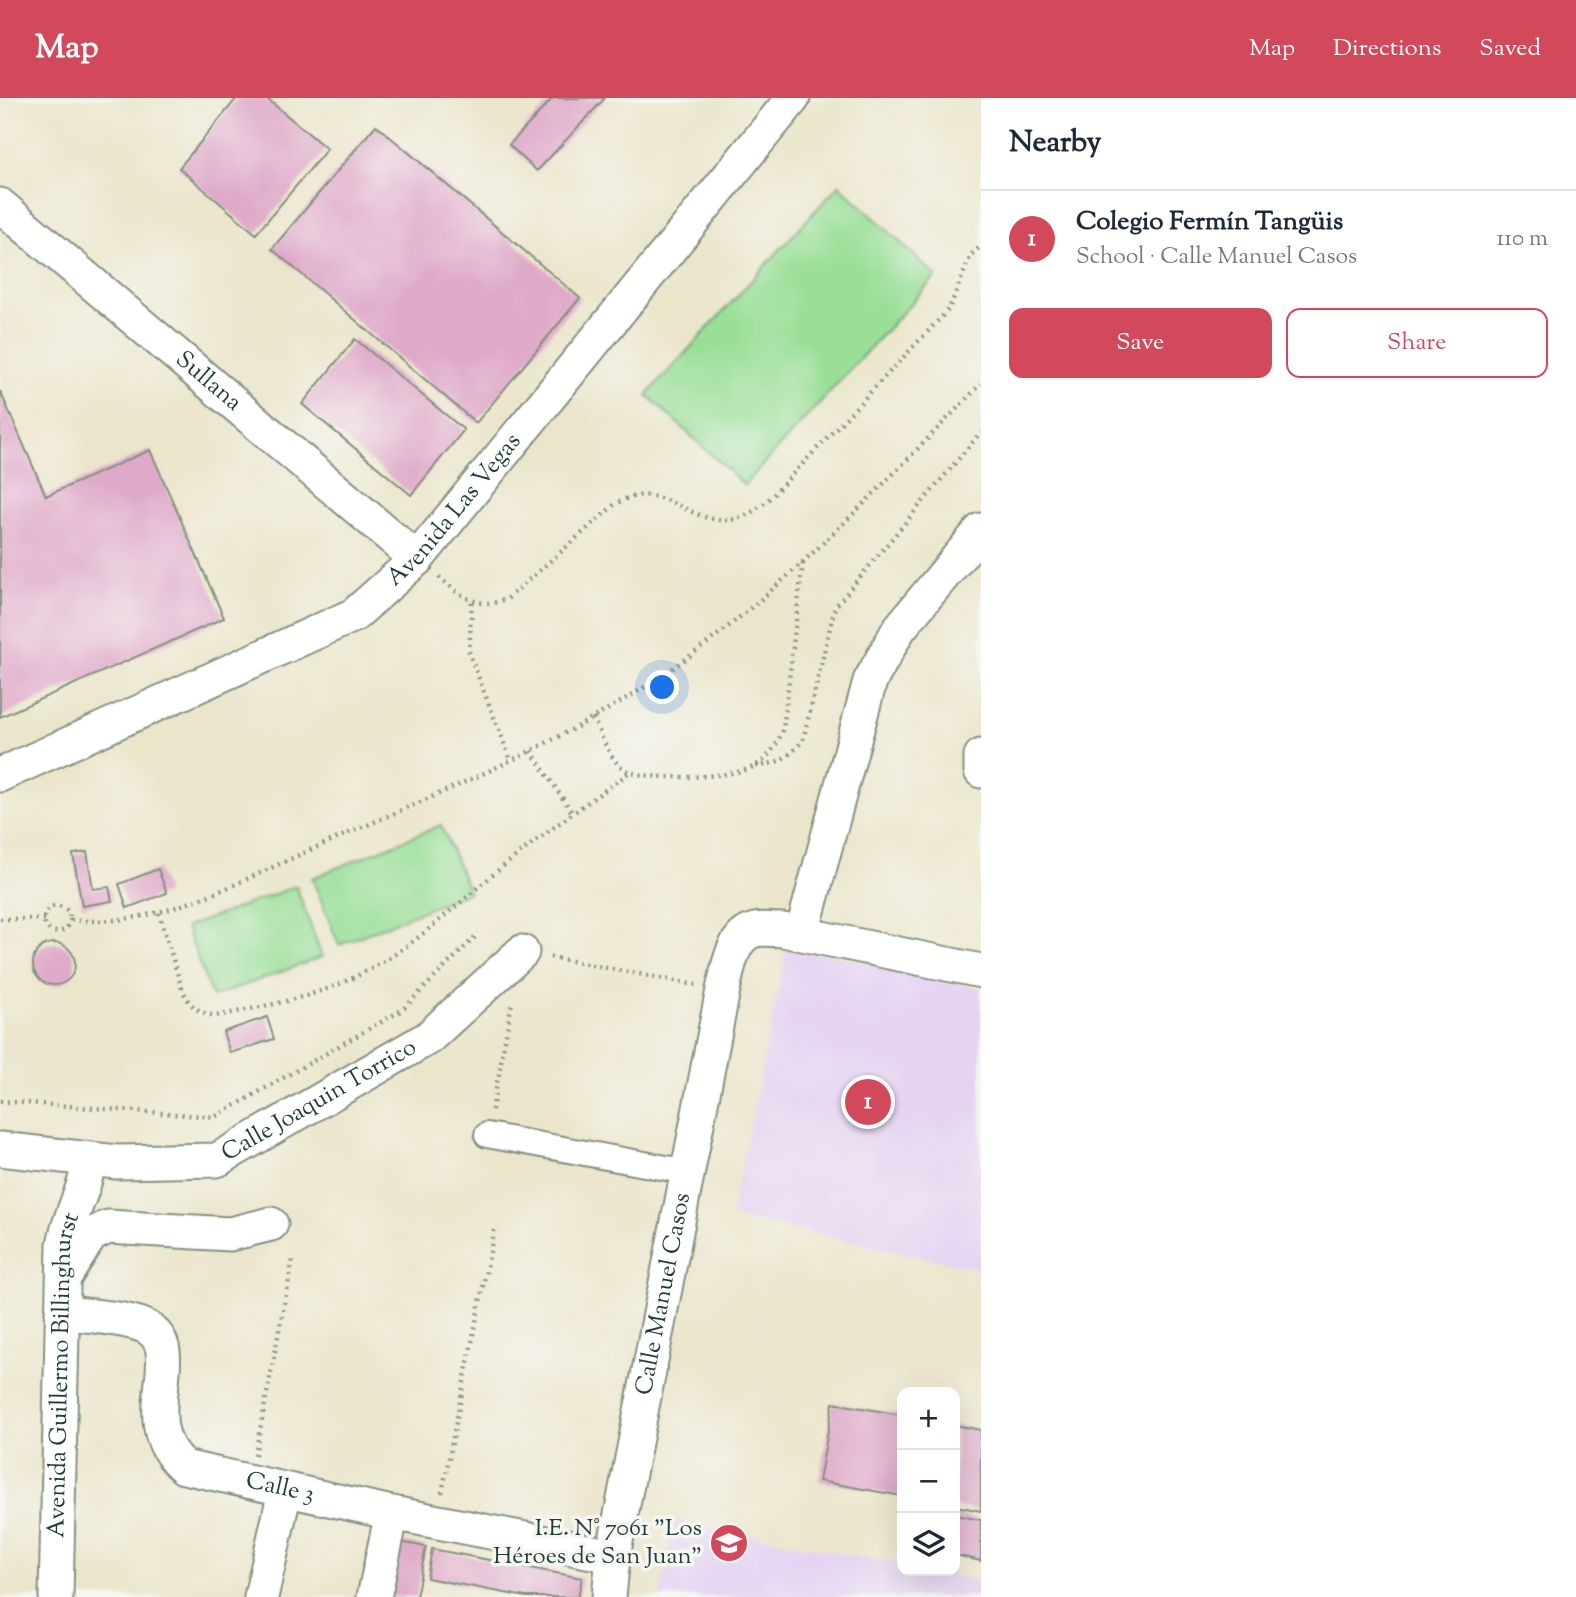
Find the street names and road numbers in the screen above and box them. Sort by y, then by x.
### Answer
street label: Sullana [167,344,249,420]
street label: Avenida Las Vegas [380,426,530,595]
street label: Calle Joaquin Torrico [216,1031,423,1171]
street label: Calle Manuel Casos [628,1190,700,1398]
street label: Avenida Guillermo Billinghurst [40,1208,89,1538]
street label: Calle 3 [242,1464,317,1512]

